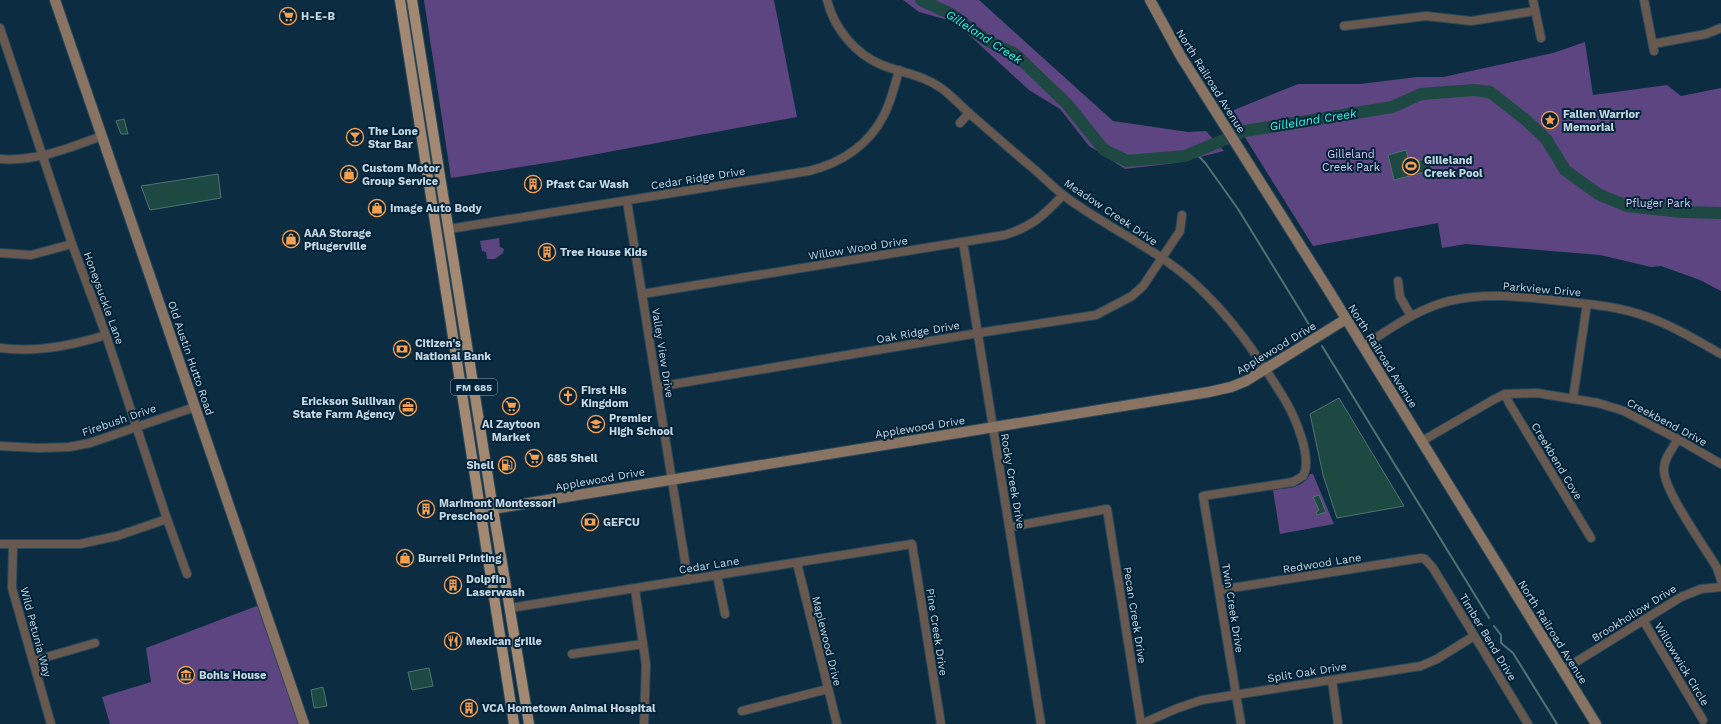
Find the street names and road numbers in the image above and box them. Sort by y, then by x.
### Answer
street label: North Railroad Avenue [1173,27,1248,136]
street label: Cedar Ridge Drive [650,165,746,192]
street label: Meadow Creek Drive [1062,176,1160,248]
street label: Willow Wood Drive [807,234,909,263]
street label: Honeysuckle Lane [81,250,126,346]
street label: Parkview Drive [1502,280,1582,299]
street label: Old Austin Hutto Road [165,299,216,417]
street label: North Railroad Avenue [1345,302,1420,411]
street label: Valley View Drive [649,307,676,399]
street label: Oak Ridge Drive [875,319,961,346]
street label: Applewood Drive [1234,319,1319,377]
road number: FM 685 [451,379,497,395]
street label: Creekbend Drive [1624,396,1709,449]
street label: Firebush Drive [80,402,158,439]
street label: Applewood Drive [874,414,966,441]
street label: Creekbend Cove [1528,420,1585,502]
street label: Rocky Creek Drive [998,432,1027,530]
street label: Applewood Drive [554,465,646,494]
street label: Redwood Lane [1282,551,1362,576]
street label: Cedar Lane [678,554,740,577]
street label: Twin Creek Drive [1219,562,1246,654]
street label: Pecan Creek Drive [1120,566,1149,664]
street label: North Railroad Avenue [1515,578,1590,687]
street label: Brookhollow Drive [1589,582,1679,645]
street label: Wild Petunia Way [17,586,54,679]
street label: Pine Creek Drive [923,588,950,677]
street label: Timber Bend Drive [1456,591,1519,683]
street label: Maplewood Drive [809,595,844,687]
street label: Willowwick Circle [1652,620,1711,708]
street label: Split Oak Drive [1266,660,1348,685]

